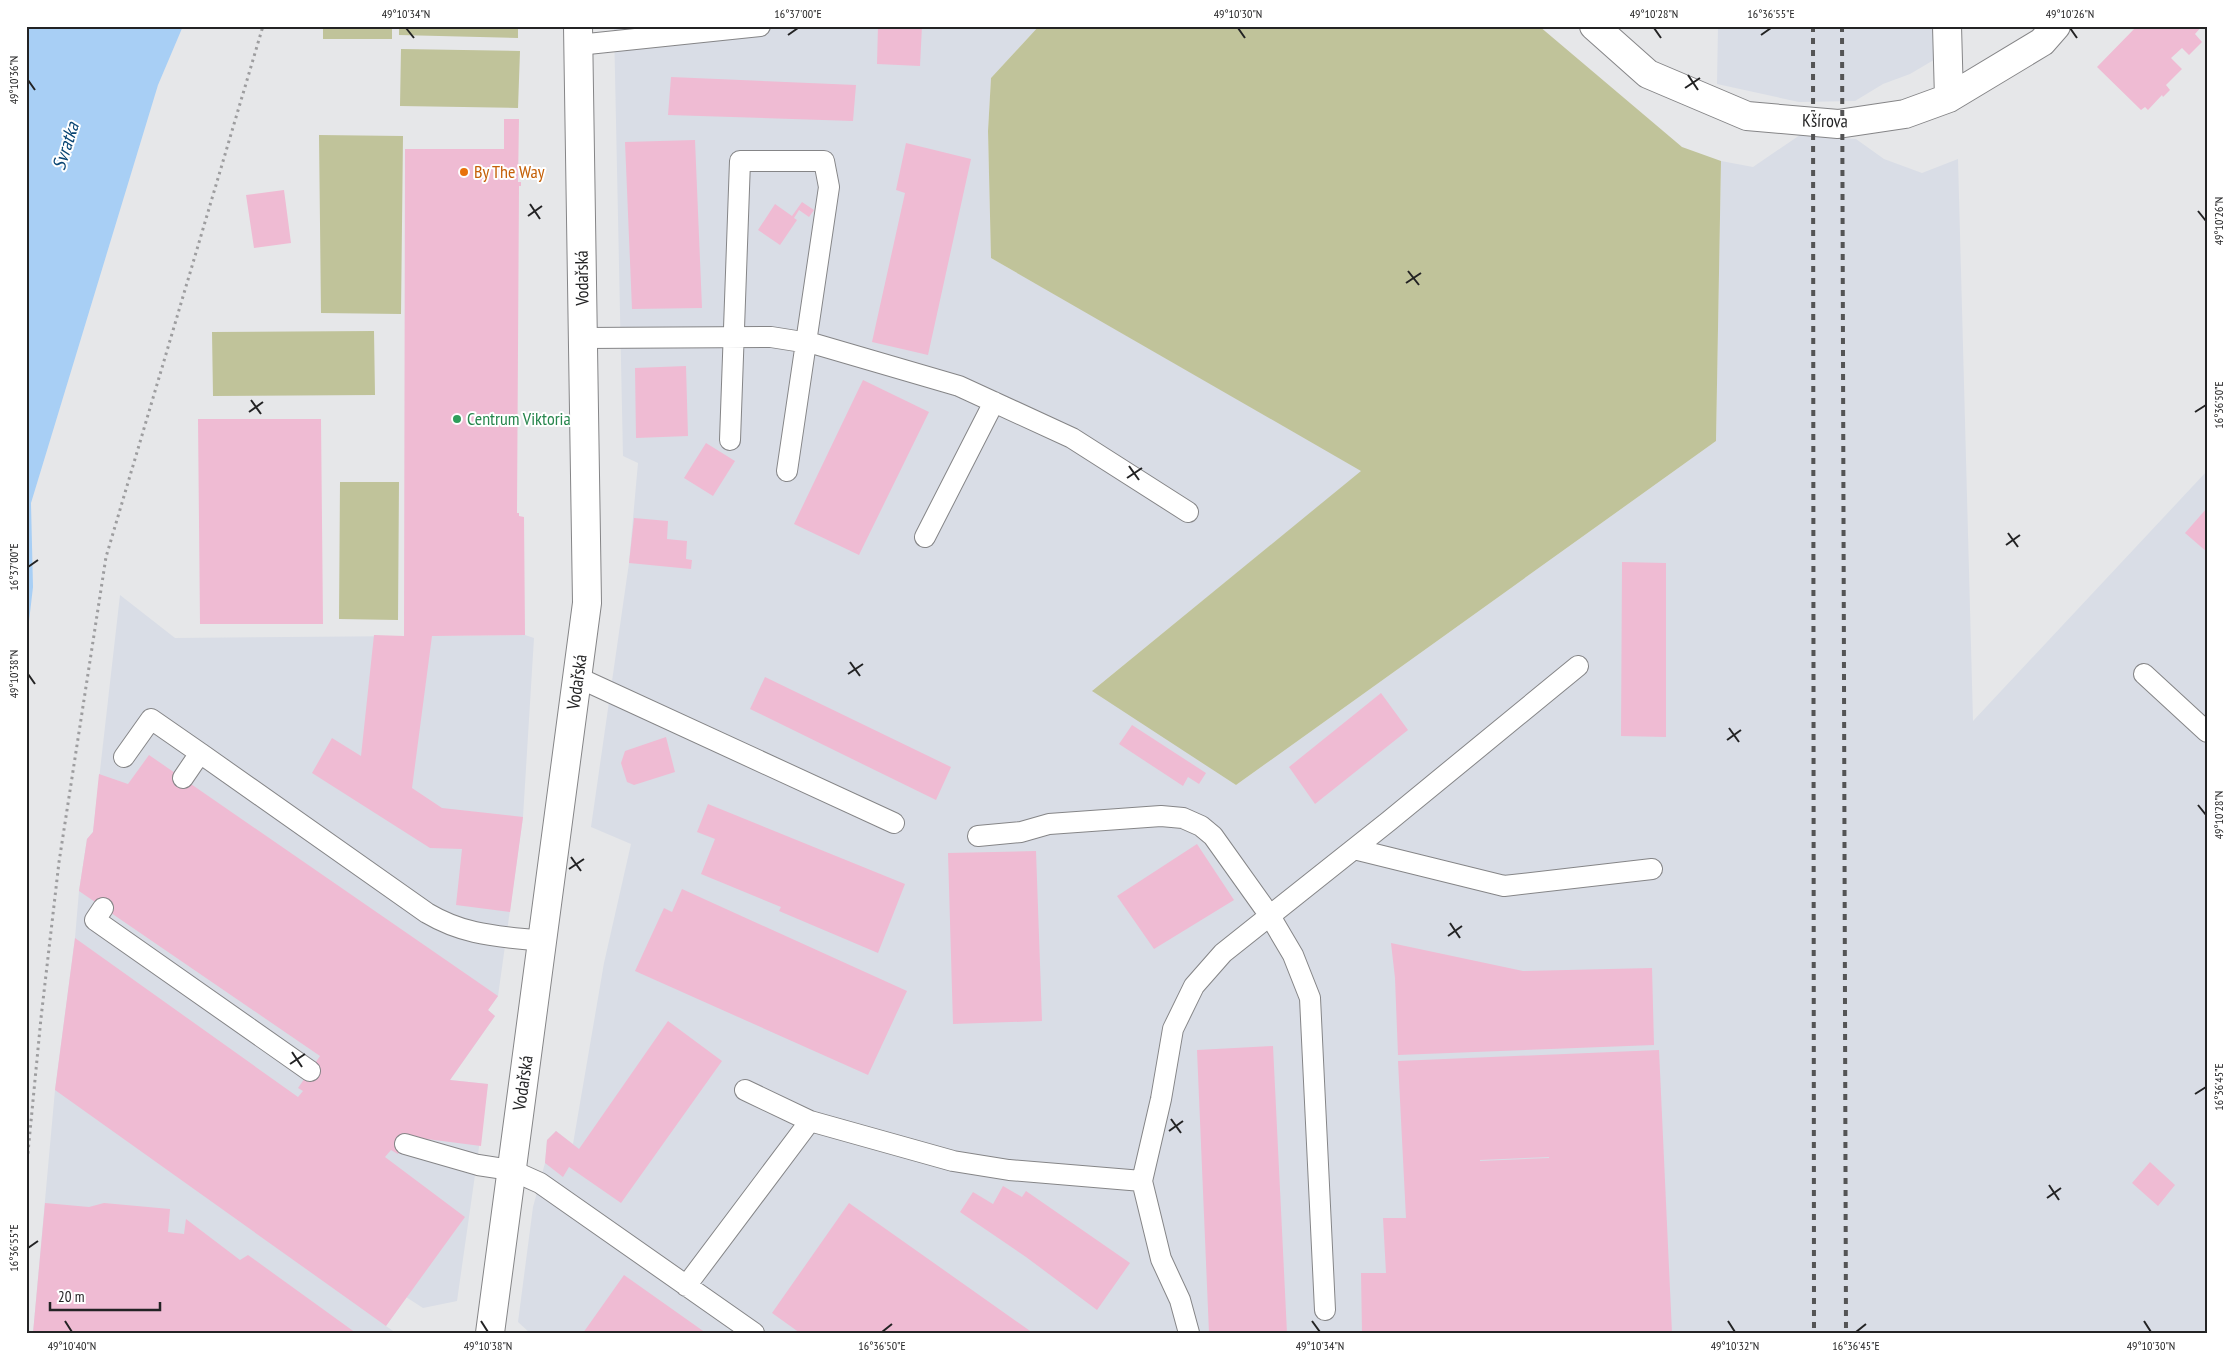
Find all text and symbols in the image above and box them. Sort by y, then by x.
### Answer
text: 49°10'34"N [382,6,430,21]
text: 16°37'00"E [774,6,822,21]
text: 49°10'30"N [1214,6,1262,21]
text: 49°10'28"N [1630,6,1678,21]
text: 16°36'55"E [1747,6,1795,21]
text: 49°10'26"N [2046,6,2094,21]
text: 49°10'36"N [6,56,21,104]
street label: Kšírova [1802,109,1848,132]
water label: Svratka [46,118,84,173]
place label: By The Way [474,160,545,183]
marker: By The Way [458,166,470,178]
text: 49°10'26"N [2211,197,2226,245]
street label: Vodařská [570,250,593,307]
text: 16°36'50"E [2211,381,2226,429]
place label: Centrum Viktoria [467,407,571,430]
marker: Centrum Viktoria [451,413,463,425]
text: 16°37'00"E [6,543,21,591]
text: 49°10'38"N [6,650,21,698]
street label: Vodařská [561,653,592,712]
text: 49°10'28"N [2211,791,2226,839]
street label: Vodařská [507,1054,538,1113]
text: 16°36'45"E [2211,1063,2226,1111]
text: 16°36'55"E [6,1224,21,1272]
scale bar [50,1279,160,1311]
text: 20 m [58,1287,84,1306]
text: 49°10'40"N [48,1338,96,1353]
text: 49°10'38"N [464,1338,512,1353]
text: 16°36'50"E [858,1338,906,1353]
text: 49°10'34"N [1296,1338,1344,1353]
text: 49°10'32"N [1711,1338,1759,1353]
text: 16°36'45"E [1832,1338,1880,1353]
text: 49°10'30"N [2127,1338,2175,1353]

